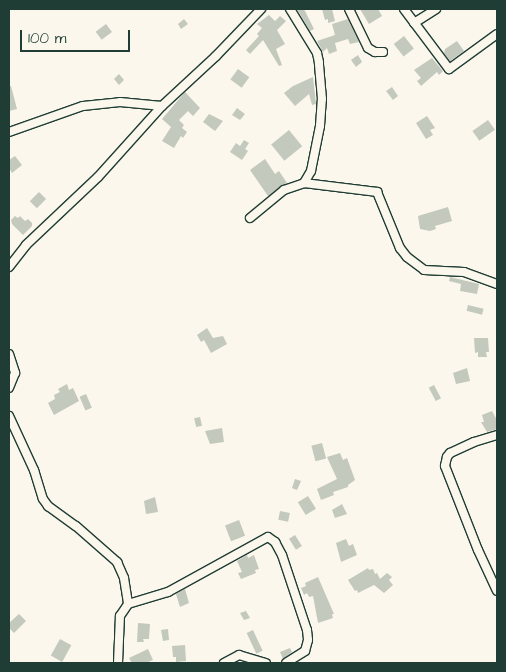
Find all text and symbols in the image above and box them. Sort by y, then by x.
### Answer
scale bar [22,20,132,52]
text: 100 m [28,28,67,49]

